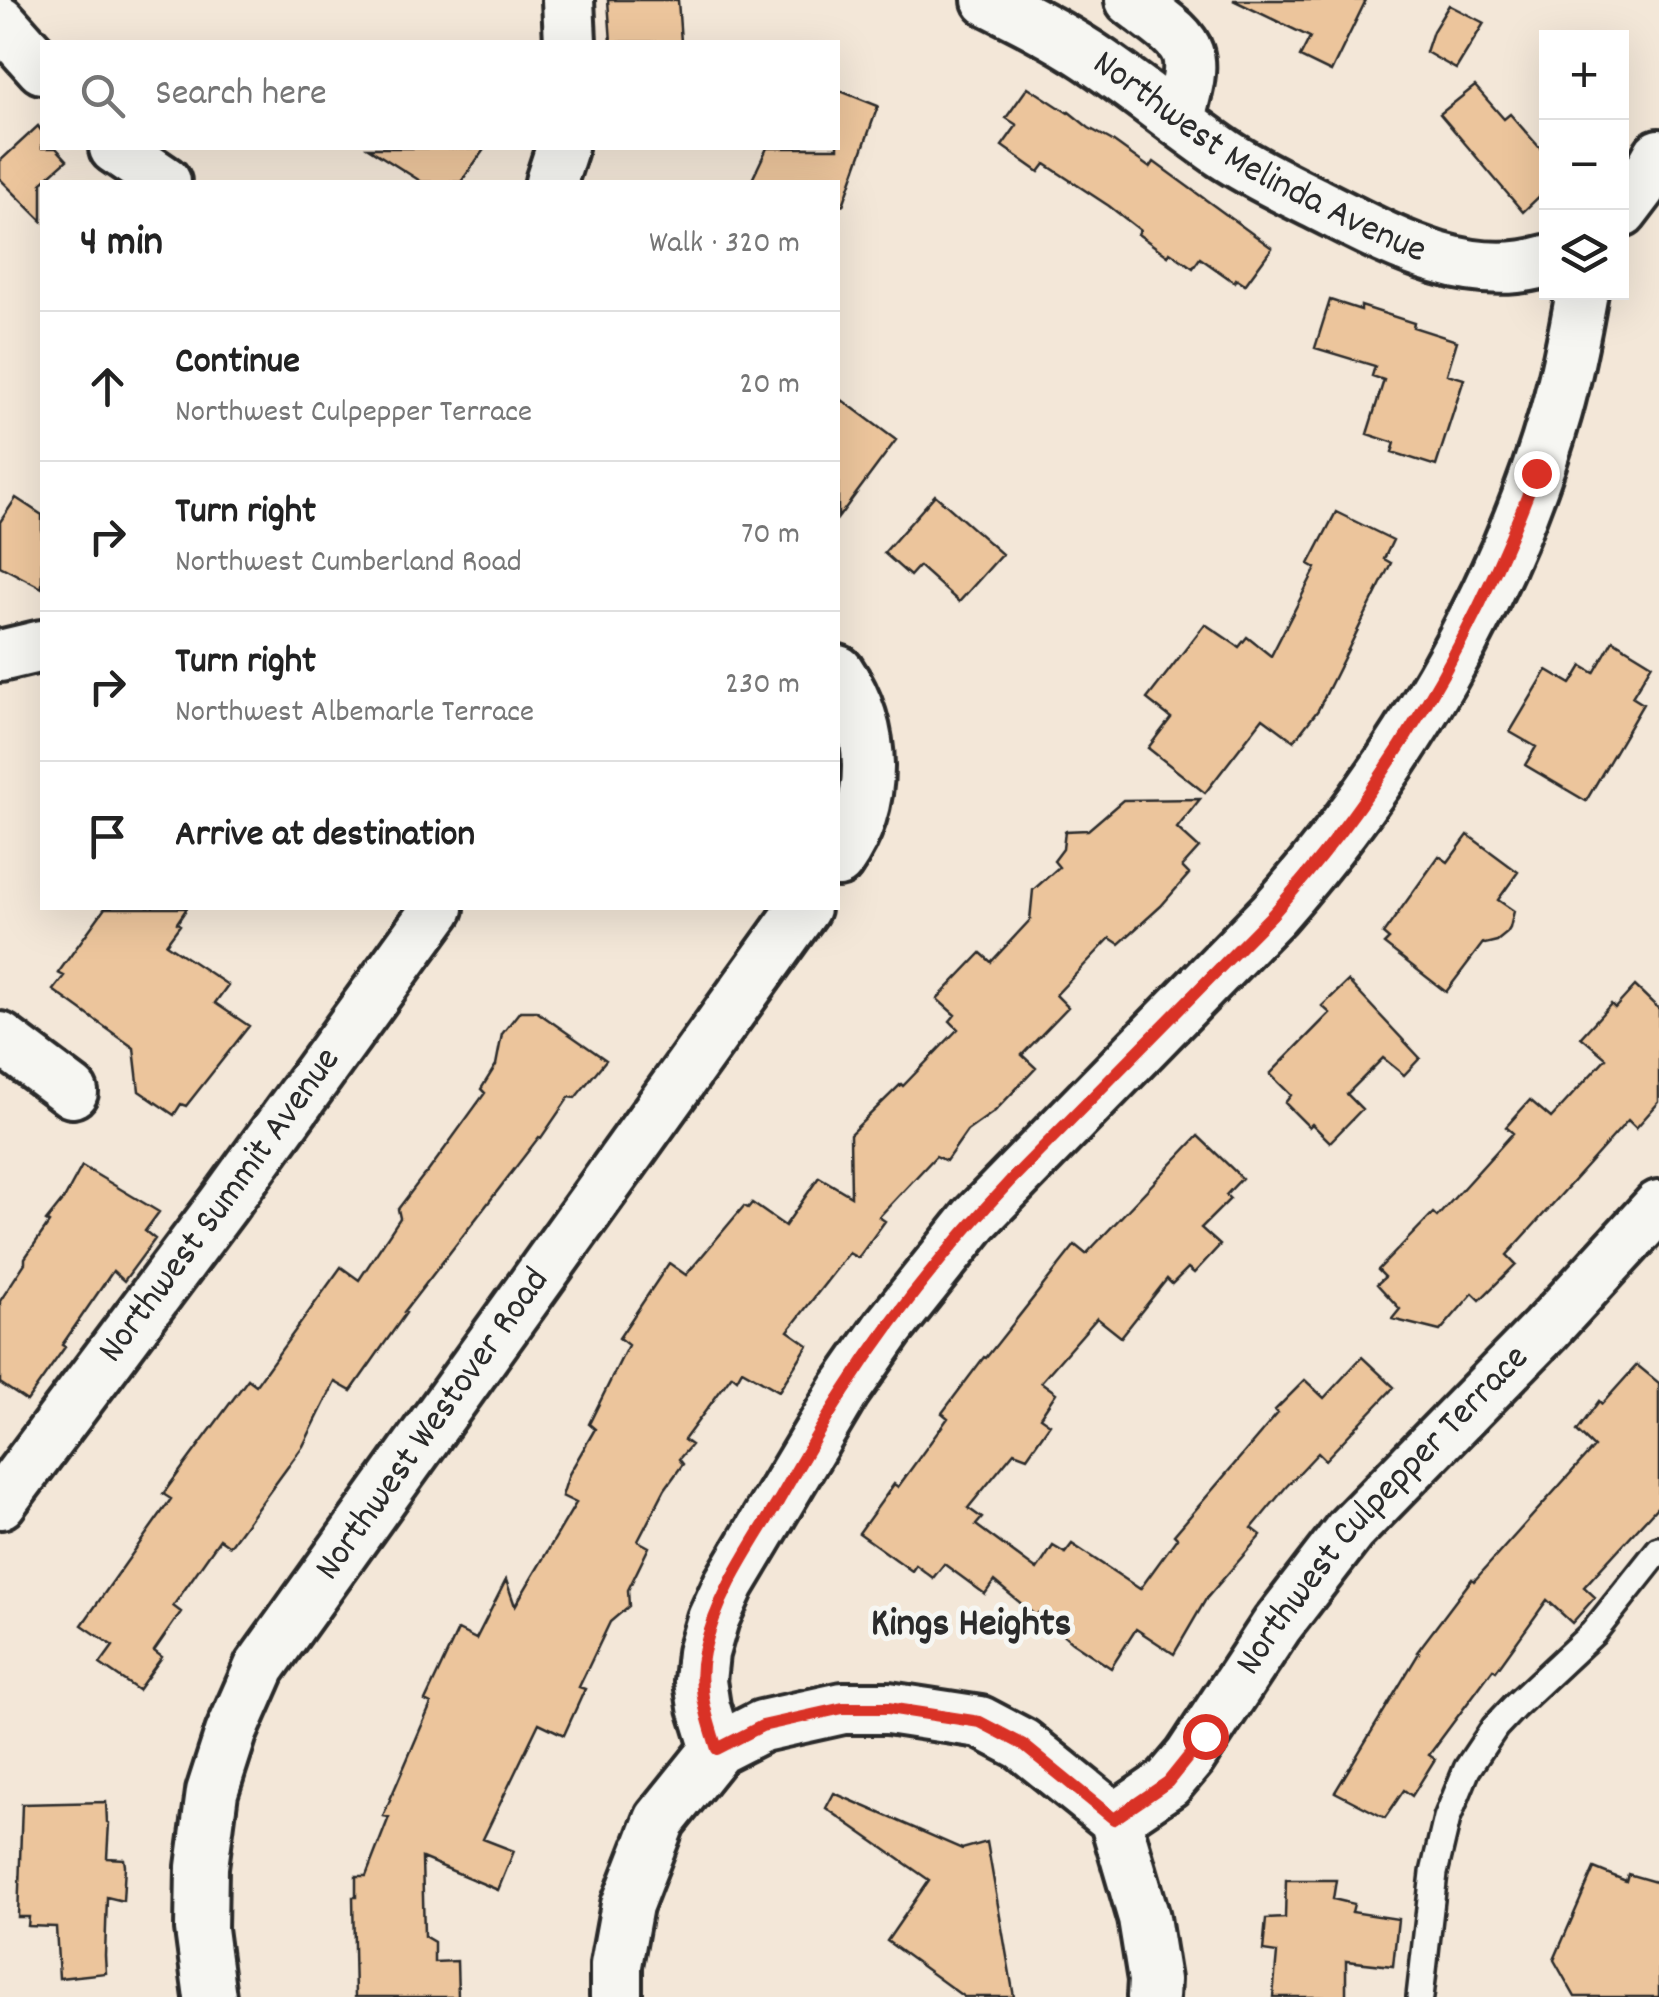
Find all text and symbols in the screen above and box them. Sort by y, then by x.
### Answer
map controls [1539,30,1629,300]
button: + [1539,30,1629,120]
street label: Northwest Melinda Avenue [1080,38,1434,279]
search box [40,40,840,150]
icon: search [75,68,130,123]
text: Search here [155,68,327,123]
button: − [1539,120,1629,210]
button: layers [1539,210,1629,300]
text: 4 min [80,215,163,275]
text: Walk · 320 m [649,222,800,268]
text: Continue [175,336,300,391]
icon: ahead [80,359,135,414]
text: 20 m [739,363,800,409]
text: Northwest Culpepper Terrace [175,391,532,437]
route end [1514,451,1560,497]
text: Turn right [175,486,316,541]
icon: right [80,509,135,564]
text: 70 m [741,513,800,559]
text: Northwest Cumberland Road [175,541,522,587]
text: Turn right [175,636,316,691]
icon: right [80,659,135,714]
text: 230 m [725,663,800,709]
text: Northwest Albemarle Terrace [175,691,534,737]
icon: arrive [80,809,135,864]
text: Arrive at destination [175,809,475,864]
street label: Northwest Summit Avenue [86,1037,355,1375]
street label: Northwest Westover Road [302,1257,564,1593]
street label: Northwest Culpepper Terrace [1223,1333,1543,1687]
district label: Kings Heights [871,1598,1071,1655]
route start [1183,1714,1229,1760]

